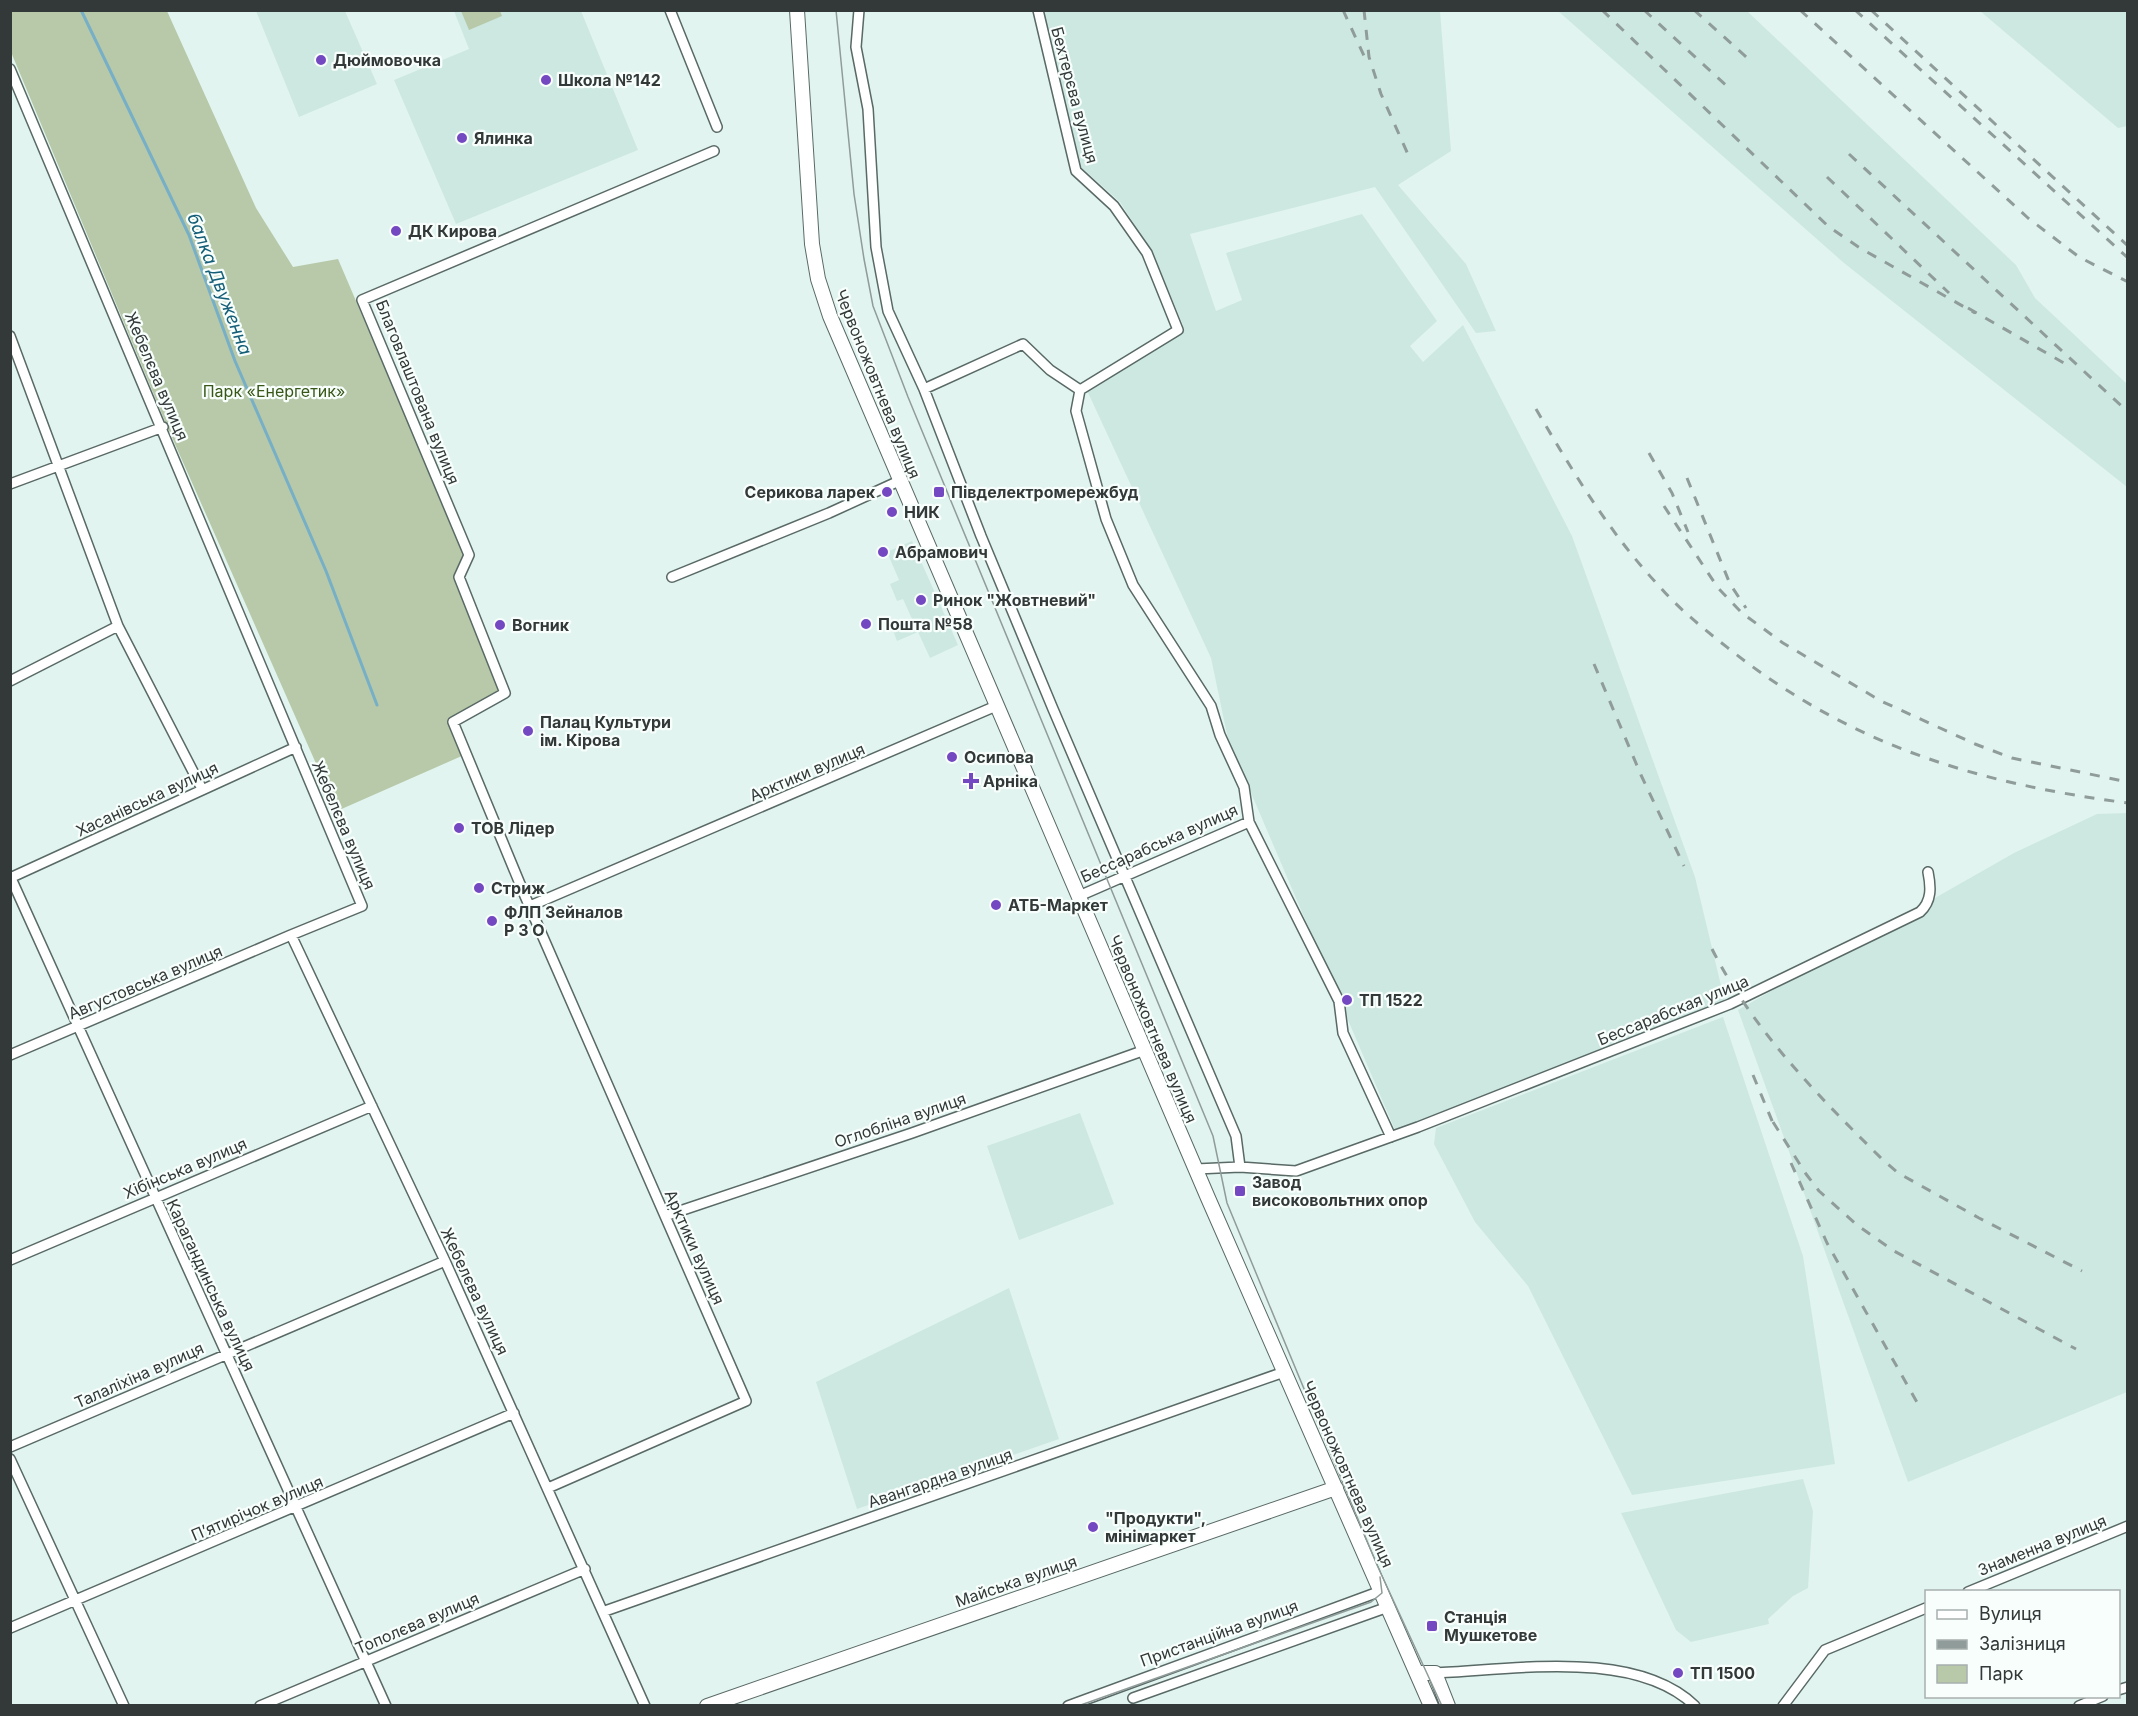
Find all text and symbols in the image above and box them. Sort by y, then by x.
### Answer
street label: Бехтерєва вулиця [1047,24,1103,166]
place label: Дюймовочка [333,50,441,70]
marker: Дюймовочка [314,53,328,67]
place label: Школа №142 [558,70,661,90]
marker: Школа №142 [539,73,553,87]
place label: Ялинка [474,128,533,148]
marker: Ялинка [455,131,469,145]
water label: балка Двуженна [183,210,257,358]
place label: ДК Кирова [408,221,497,241]
marker: ДК Кирова [389,224,403,238]
street label: Червоножовтнева вулиця [831,286,925,482]
street label: Благовлаштована вулиця [372,297,464,487]
street label: Жебелєва вулиця [121,308,193,444]
park label: Парк «Енергетик» [203,381,345,401]
place label: Серикова ларек [745,482,876,502]
place label: Півделектромережбуд [951,482,1139,502]
marker: Серикова ларек [880,485,894,499]
marker: Півделектромережбуд [932,485,946,499]
place label: НИК [904,502,940,522]
marker: НИК [885,505,899,519]
place label: Абрамович [895,542,988,562]
marker: Абрамович [876,545,890,559]
place label: Ринок "Жовтневий" [933,590,1096,610]
marker: Ринок "Жовтневий" [914,593,928,607]
place label: Пошта №58 [878,614,973,634]
place label: Вогник [512,615,570,635]
marker: Пошта №58 [859,617,873,631]
marker: Вогник [493,618,507,632]
place label: Палац Культури ім. Кірова [540,712,671,750]
marker: Палац Культури ім. Кірова [521,724,535,738]
street label: Арктики вулиця [746,739,868,805]
place label: Осипова [964,747,1034,767]
marker: Осипова [945,750,959,764]
street label: Хасанівська вулиця [73,757,221,841]
street label: Жебелєва вулиця [308,757,380,893]
place label: Арніка [983,771,1038,791]
marker: Арніка [964,774,978,788]
street label: Бессарабська вулиця [1077,799,1241,887]
place label: ТОВ Лідер [471,818,555,838]
marker: ТОВ Лідер [452,821,466,835]
place label: Стриж [491,878,545,898]
marker: Стриж [472,881,486,895]
place label: АТБ-Маркет [1008,895,1108,915]
marker: АТБ-Маркет [989,898,1003,912]
place label: ФЛП Зейналов Р З О [504,902,623,940]
marker: ФЛП Зейналов Р З О [485,914,499,928]
street label: Червоножовтнева вулиця [1104,932,1202,1126]
street label: Августовська вулиця [65,940,225,1024]
street label: Бессарабская улица [1595,971,1751,1049]
place label: ТП 1522 [1359,990,1423,1010]
marker: ТП 1522 [1340,993,1354,1007]
street label: Оглобліна вулиця [832,1088,968,1152]
street label: Хібінська вулиця [120,1133,250,1203]
place label: Завод високовольтних опор [1252,1172,1428,1210]
marker: Завод високовольтних опор [1233,1184,1247,1198]
street label: Арктики вулиця [661,1186,729,1308]
street label: Карагандинська вулиця [162,1196,260,1374]
street label: Жебелєва вулиця [437,1224,513,1358]
street label: Талаліхіна вулиця [71,1338,207,1412]
street label: Червоножовтнева вулиця [1298,1378,1398,1570]
street label: Авангардна вулиця [865,1444,1015,1512]
street label: П’ятирічок вулиця [188,1471,326,1545]
place label: "Продукти", мінімаркет [1105,1508,1206,1546]
street label: Знаменна вулиця [1975,1510,2109,1580]
marker: "Продукти", мінімаркет [1086,1520,1100,1534]
street label: Майська вулиця [952,1551,1080,1611]
street label: Тополєва вулиця [352,1588,482,1658]
legend [1925,1590,2120,1698]
street label: Пристанційна вулиця [1137,1595,1301,1671]
text: Вулиця [1979,1603,2042,1624]
place label: Станція Мушкетове [1444,1607,1537,1645]
marker: Станція Мушкетове [1425,1619,1439,1633]
text: Залізниця [1979,1633,2066,1654]
place label: ТП 1500 [1690,1663,1755,1683]
text: Парк [1979,1663,2024,1684]
marker: ТП 1500 [1671,1666,1685,1680]

